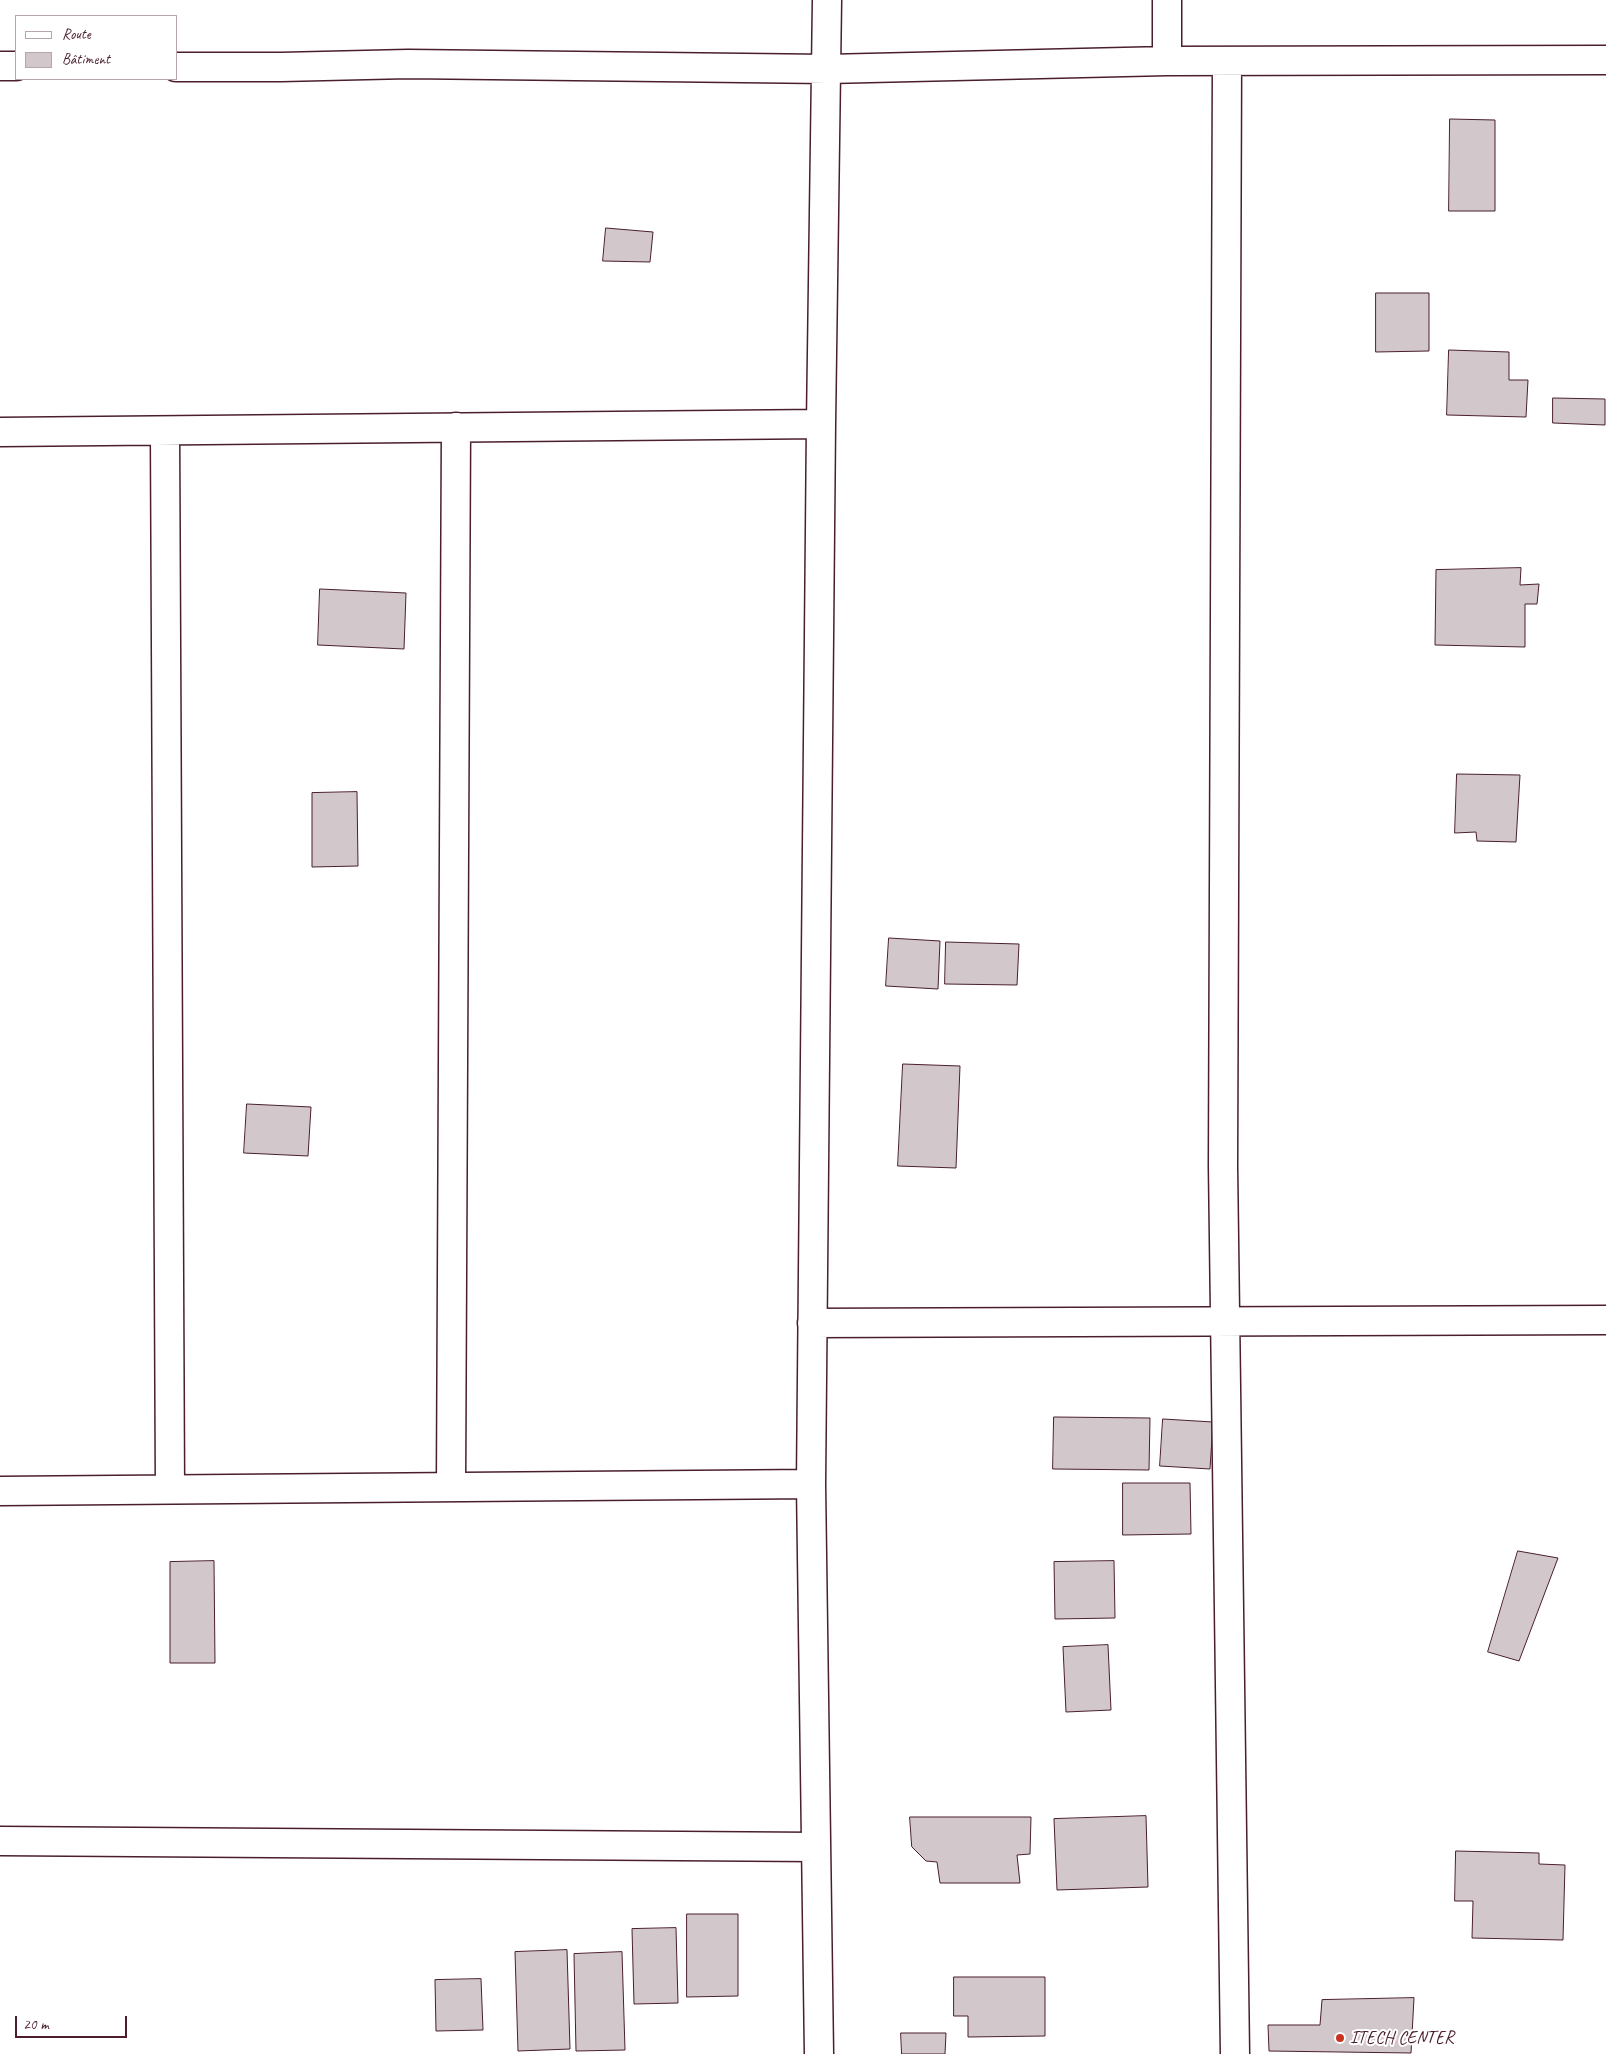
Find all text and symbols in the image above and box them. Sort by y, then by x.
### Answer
legend [15,15,178,80]
text: Route [62,25,91,44]
text: Bâtiment [62,50,110,69]
scale bar [18,2006,130,2038]
text: 20 m [23,2015,49,2034]
place label: ITECH CENTER [1350,2027,1454,2049]
marker: ITECH CENTER [1334,2032,1346,2044]

